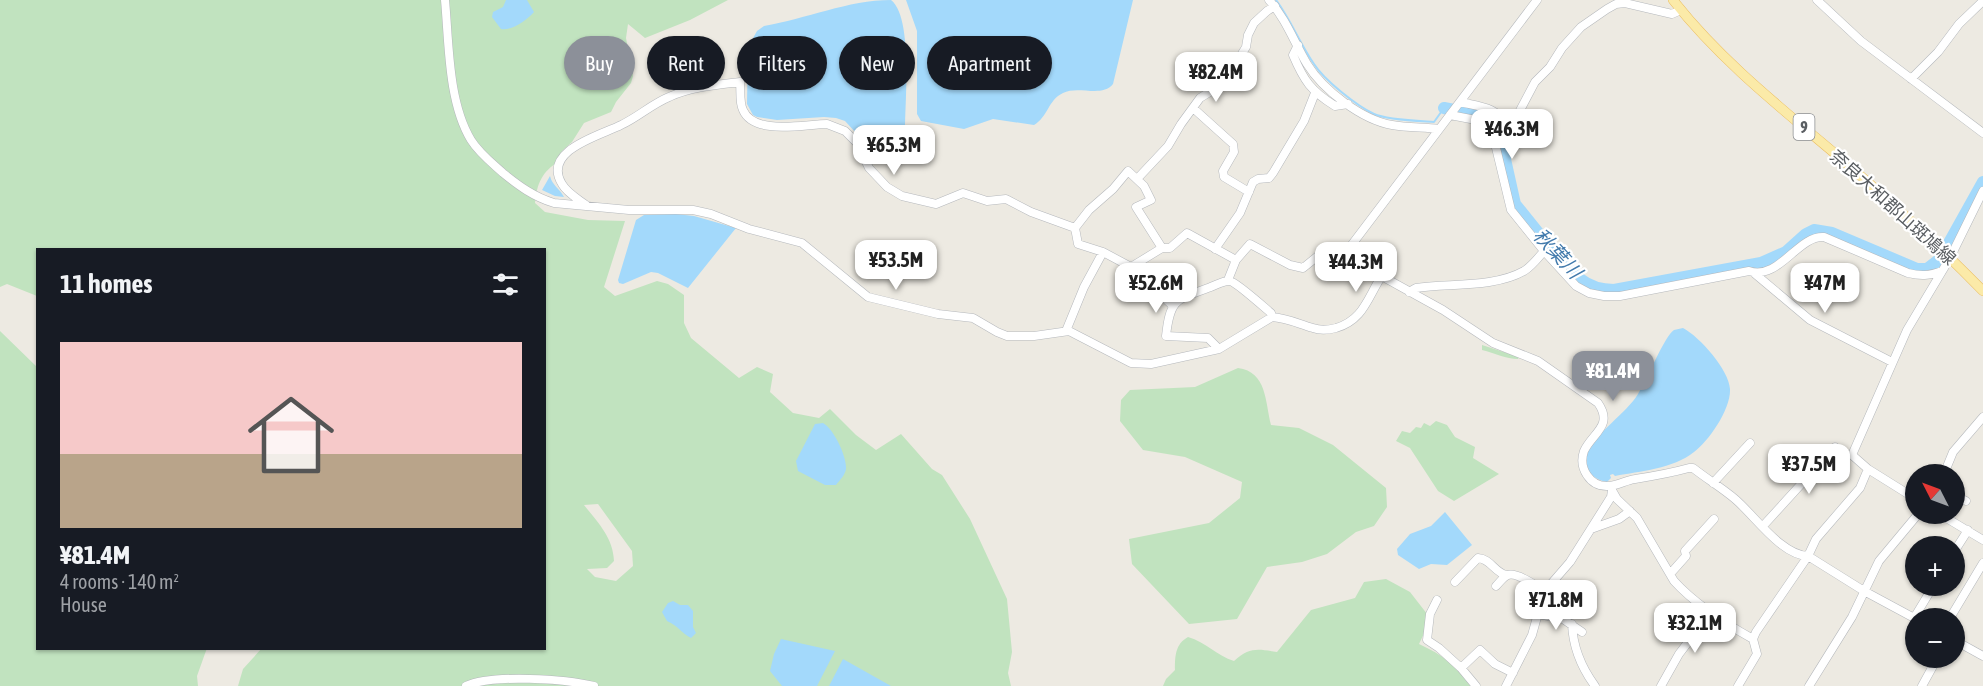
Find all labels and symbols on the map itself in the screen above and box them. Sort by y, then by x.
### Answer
pin: ¥82.4M [1167,52,1265,103]
pin: ¥46.3M [1463,109,1561,160]
road number: 9 [1794,114,1814,140]
pin: ¥65.3M [845,125,943,176]
street label: 奈良大和郡山斑鳩線 [1826,145,1960,269]
water label: 秋葉川 [1529,223,1588,284]
pin: ¥53.5M [847,240,945,291]
pin: ¥44.3M [1307,242,1405,293]
pin: ¥52.6M [1107,263,1205,314]
pin: ¥47M [1789,263,1861,314]
pin: ¥81.4M [1564,351,1662,402]
pin: ¥37.5M [1760,444,1858,495]
north arrow [1905,464,1965,524]
pin: ¥71.8M [1507,580,1605,631]
pin: ¥32.1M [1646,603,1744,654]

